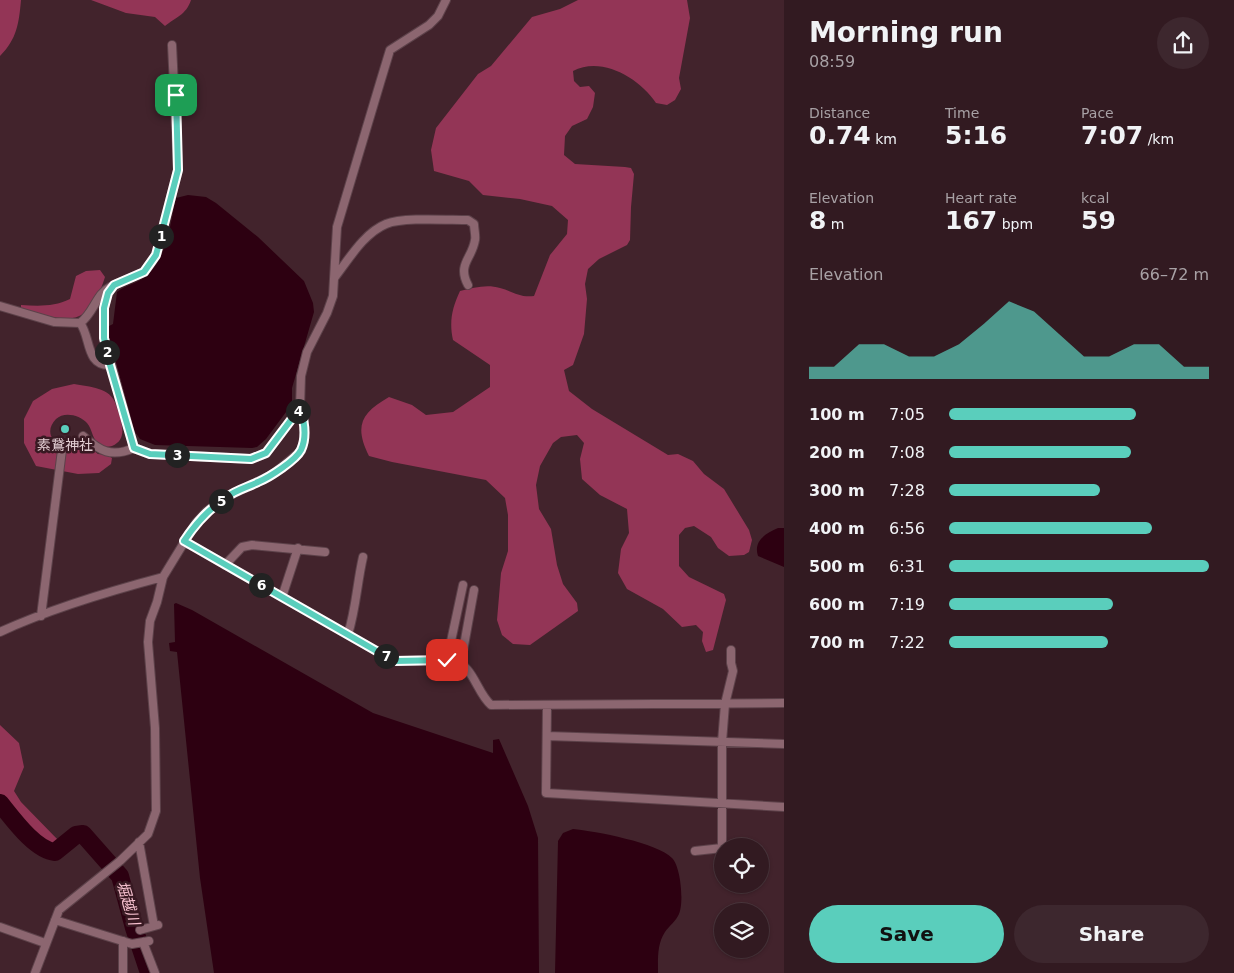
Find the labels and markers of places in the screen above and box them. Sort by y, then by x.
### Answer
pin [155,74,197,116]
pin: 1 [148,224,174,248]
pin: 2 [94,340,120,364]
pin: 4 [286,398,310,424]
marker: 素鵞神社 [59,423,71,435]
place label: 素鵞神社 [37,437,93,453]
pin: 3 [164,442,190,468]
pin: 5 [208,488,234,514]
pin: 6 [248,572,274,598]
pin [426,639,468,681]
pin: 7 [374,644,398,668]

